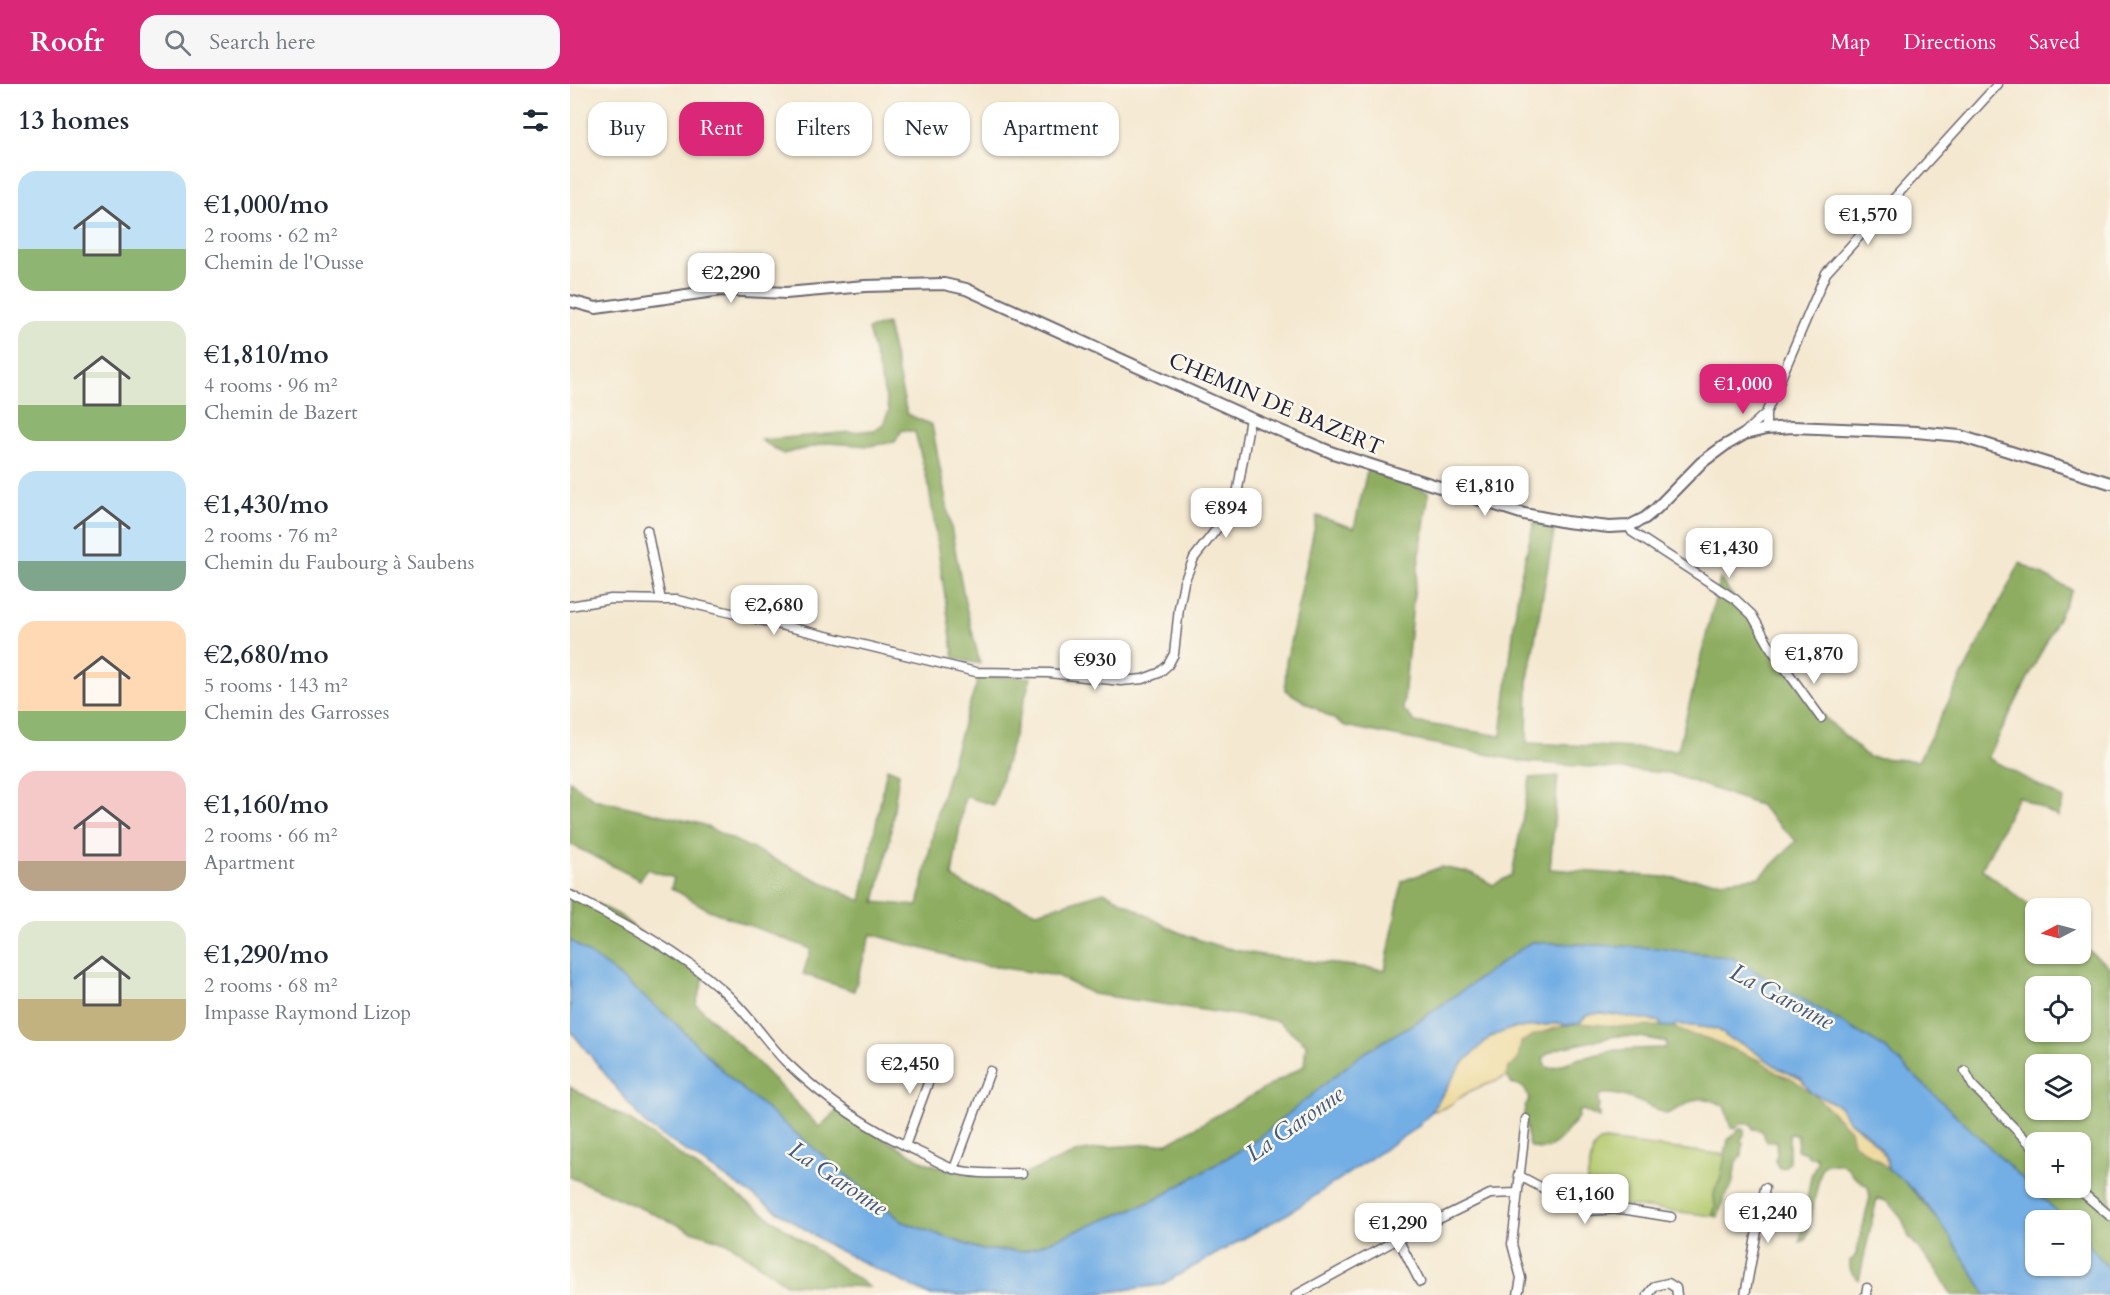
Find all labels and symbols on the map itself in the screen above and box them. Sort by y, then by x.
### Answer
pin: €1,570 [1819,195,1917,246]
pin: €2,290 [682,253,780,304]
street label: CHEMIN DE BAZERT [1164,345,1388,463]
pin: €1,000 [1694,364,1792,415]
pin: €1,810 [1436,466,1534,517]
pin: €894 [1190,488,1262,539]
pin: €1,430 [1680,528,1778,579]
pin: €2,680 [725,585,823,636]
pin: €1,870 [1765,634,1863,685]
pin: €930 [1059,640,1131,691]
north arrow [2025,898,2091,964]
water label: La Garonne [1724,956,1840,1038]
pin: €2,450 [861,1044,959,1095]
water label: La Garonne [1239,1078,1351,1170]
water label: La Garonne [782,1134,895,1225]
pin: €1,160 [1536,1174,1634,1225]
pin: €1,240 [1719,1193,1817,1244]
pin: €1,290 [1349,1203,1447,1254]

